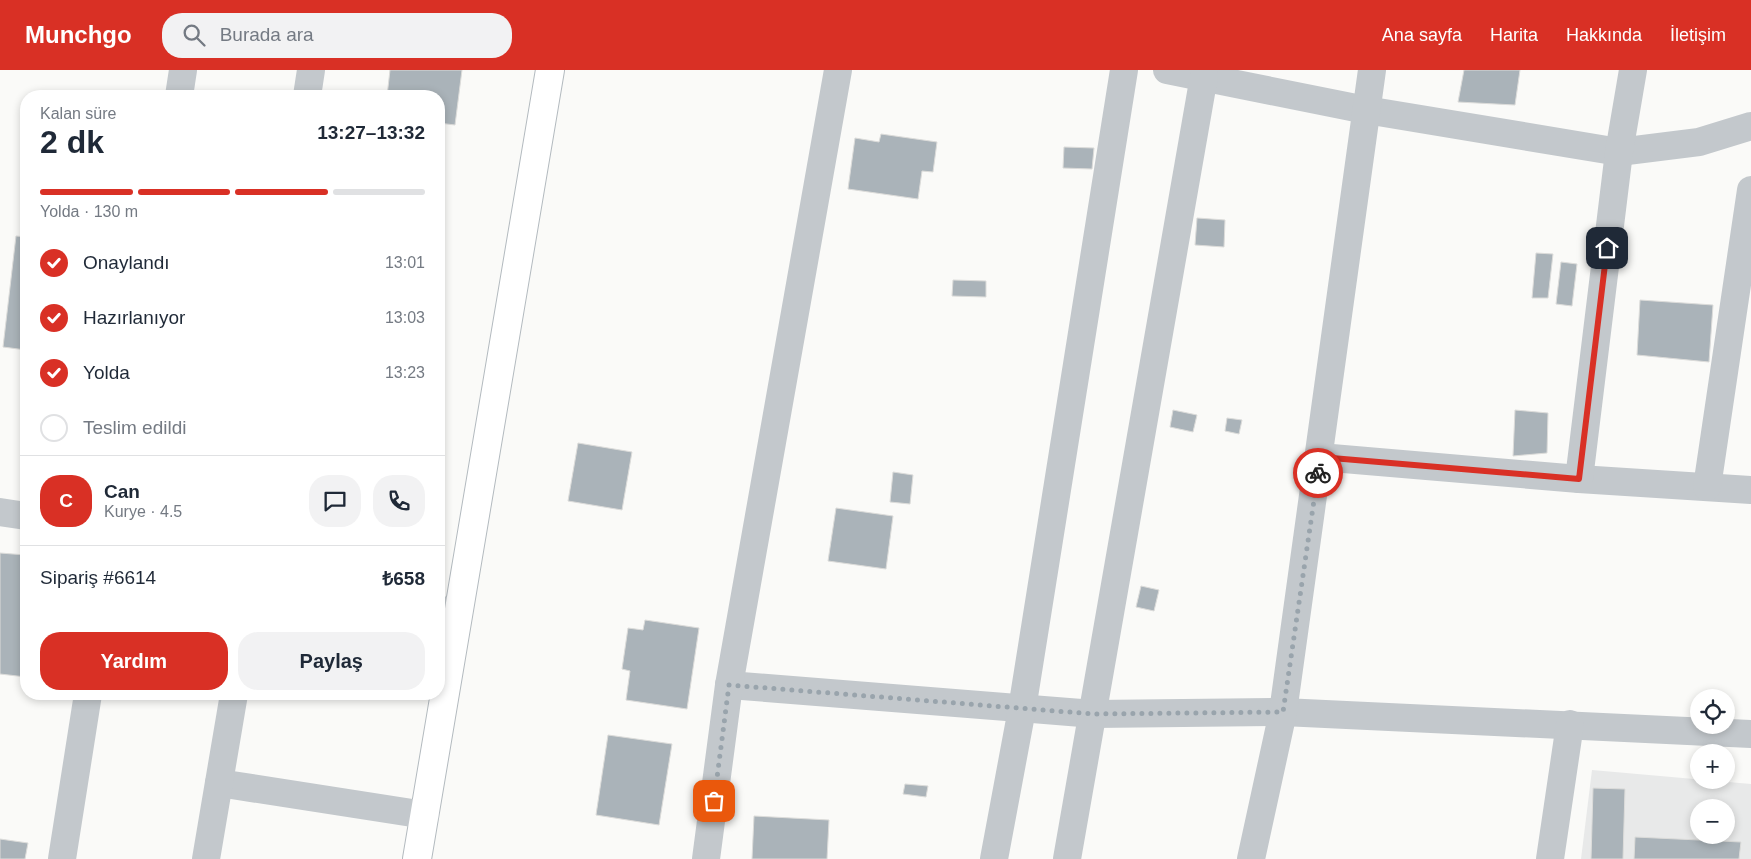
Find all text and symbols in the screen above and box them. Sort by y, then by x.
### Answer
search box [162,13,512,58]
text: Munchgo [25,21,132,48]
icon: search [180,21,208,49]
text: Burada ara [220,24,314,45]
text: Ana sayfa [1382,25,1462,45]
text: Harita [1490,25,1538,45]
text: Hakkında [1566,25,1642,45]
text: İletişim [1670,25,1726,45]
text: Kalan süre [40,105,117,122]
text: 13:27–13:32 [317,122,425,143]
text: 2 dk [40,124,104,160]
text: Yolda · 130 m [40,203,138,220]
pin [1586,227,1628,269]
icon: home [1593,234,1621,262]
icon: check [40,249,68,277]
text: Onaylandı [83,252,170,273]
text: 13:01 [385,254,425,271]
icon: check [40,304,68,332]
text: Hazırlanıyor [83,307,185,328]
text: 13:03 [385,309,425,326]
icon: check [40,359,68,387]
text: Yolda [83,362,130,383]
text: 13:23 [385,364,425,381]
text: Teslim edildi [83,417,186,438]
courier [1293,448,1343,498]
icon: bike [1304,459,1332,487]
button: chat [309,475,361,527]
button: phone [373,475,425,527]
text: Can [104,481,140,502]
text: C [59,490,73,511]
text: Kurye · 4.5 [104,503,182,520]
text: Sipariş #6614 [40,567,156,588]
text: ₺658 [382,568,425,589]
button: Yardım [40,632,228,690]
button: Paylaş [238,632,425,690]
map controls [1690,689,1735,844]
button: locate [1690,689,1735,734]
button: + [1690,744,1735,789]
pin [693,780,735,822]
icon: bag [700,787,728,815]
button: − [1690,799,1735,844]

